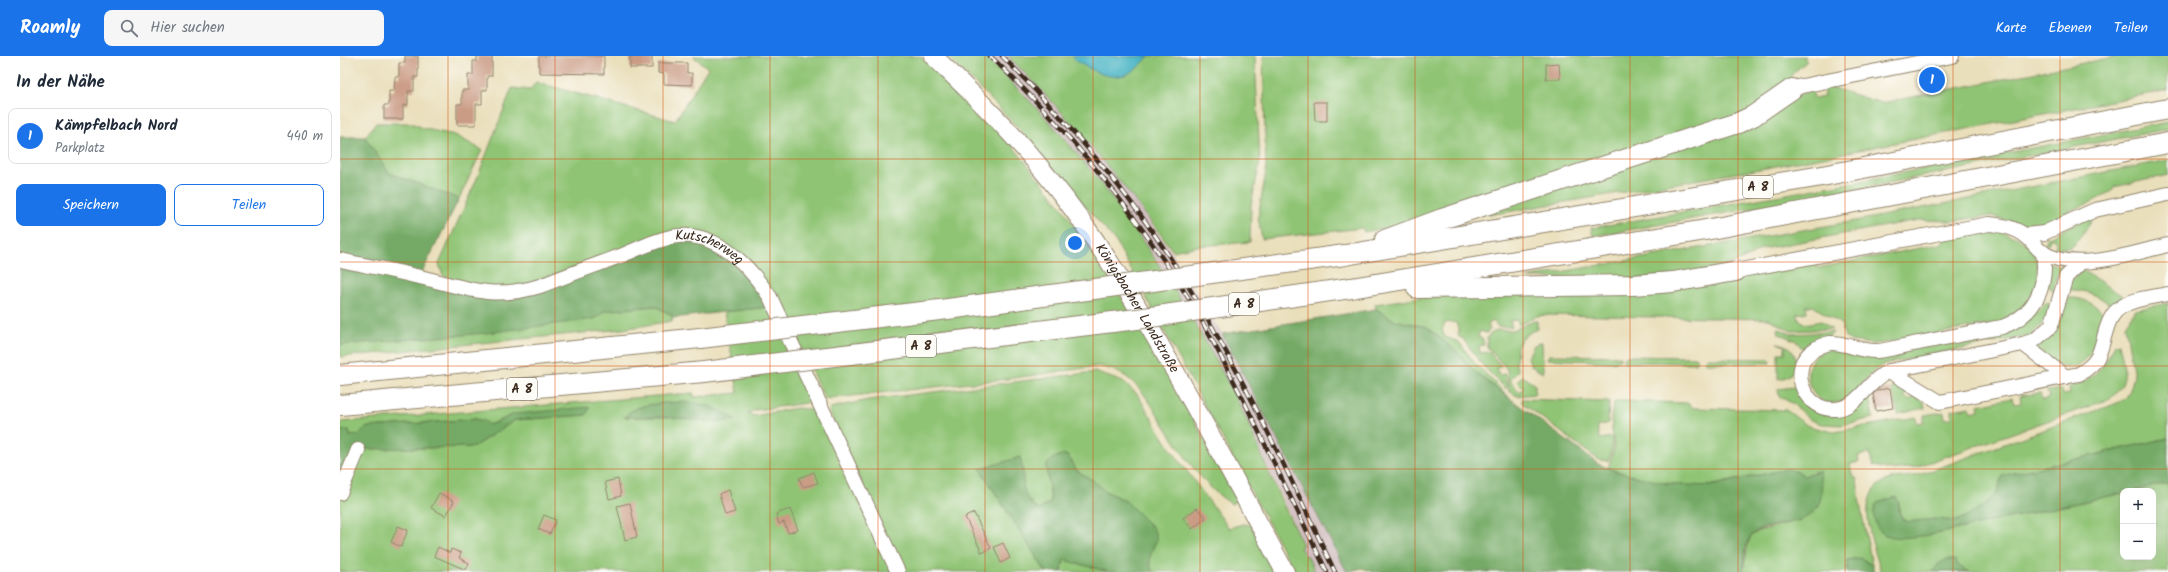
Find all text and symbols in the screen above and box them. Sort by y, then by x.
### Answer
search box [104,10,384,46]
text: Roamly [20,13,80,43]
text: Hier suchen [150,16,225,40]
icon: search [118,17,140,39]
text: Karte [1995,17,2027,39]
text: Ebenen [2049,17,2092,39]
text: Teilen [2114,17,2148,39]
pin: 1 [1919,65,1945,95]
text: In der Nähe [16,69,105,96]
text: Kämpfelbach Nord [55,114,178,138]
text: 1 [28,126,32,147]
text: 440 m [287,126,323,147]
text: Parkplatz [55,138,105,159]
road number: A 8 [1743,176,1773,198]
button: Speichern [16,184,166,226]
button: Teilen [174,184,324,226]
street label: Kutscherweg [674,225,749,270]
your location [1065,233,1085,253]
street label: Königsbacher Landstraße [1089,239,1185,378]
road number: A 8 [1229,293,1259,315]
road number: A 8 [906,335,936,357]
road number: A 8 [507,378,537,400]
map controls [2120,488,2156,560]
button: + [2120,488,2156,524]
button: − [2120,524,2156,560]

